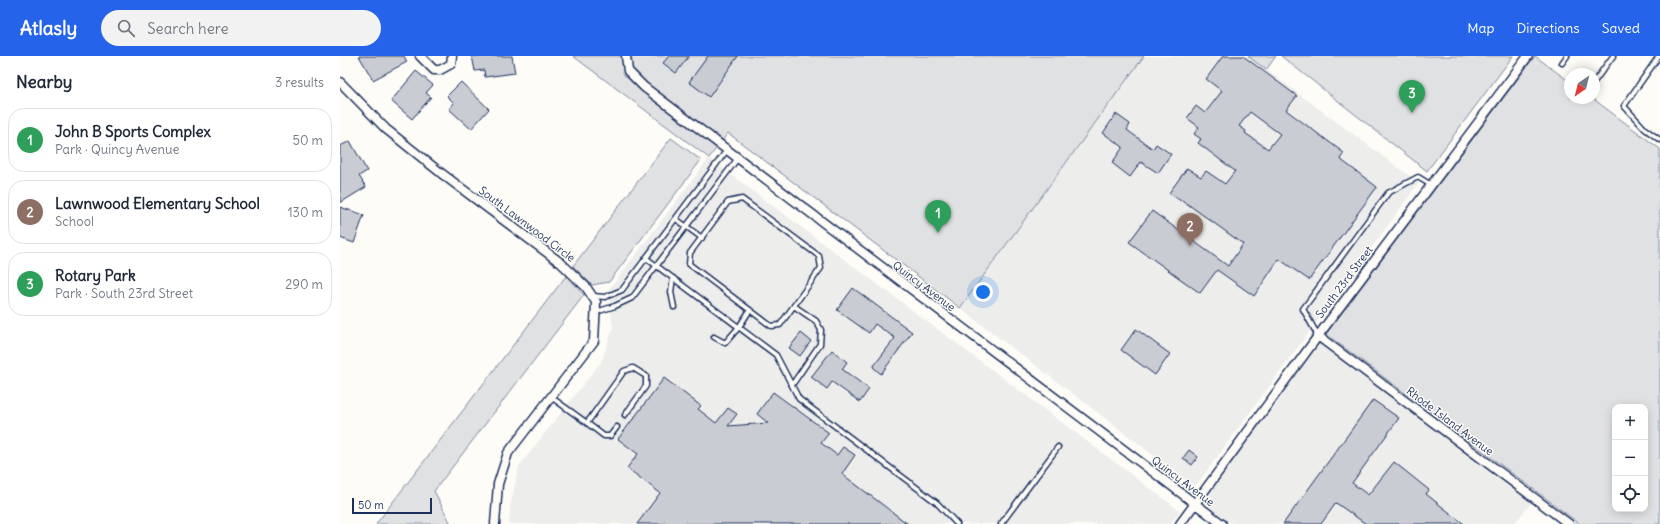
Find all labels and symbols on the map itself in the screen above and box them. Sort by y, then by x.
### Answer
north arrow [1564,68,1600,104]
pin: 3 [1399,80,1425,113]
street label: South Lawnwood Circle [476,183,578,265]
pin: 1 [925,200,951,233]
pin: 2 [1177,213,1203,246]
street label: South 23rd Street [1312,243,1376,321]
street label: Quincy Avenue [890,258,958,314]
your location [973,282,993,302]
street label: Rhode Island Avenue [1404,384,1496,458]
street label: Quincy Avenue [1149,453,1217,509]
scale bar [352,496,432,515]

